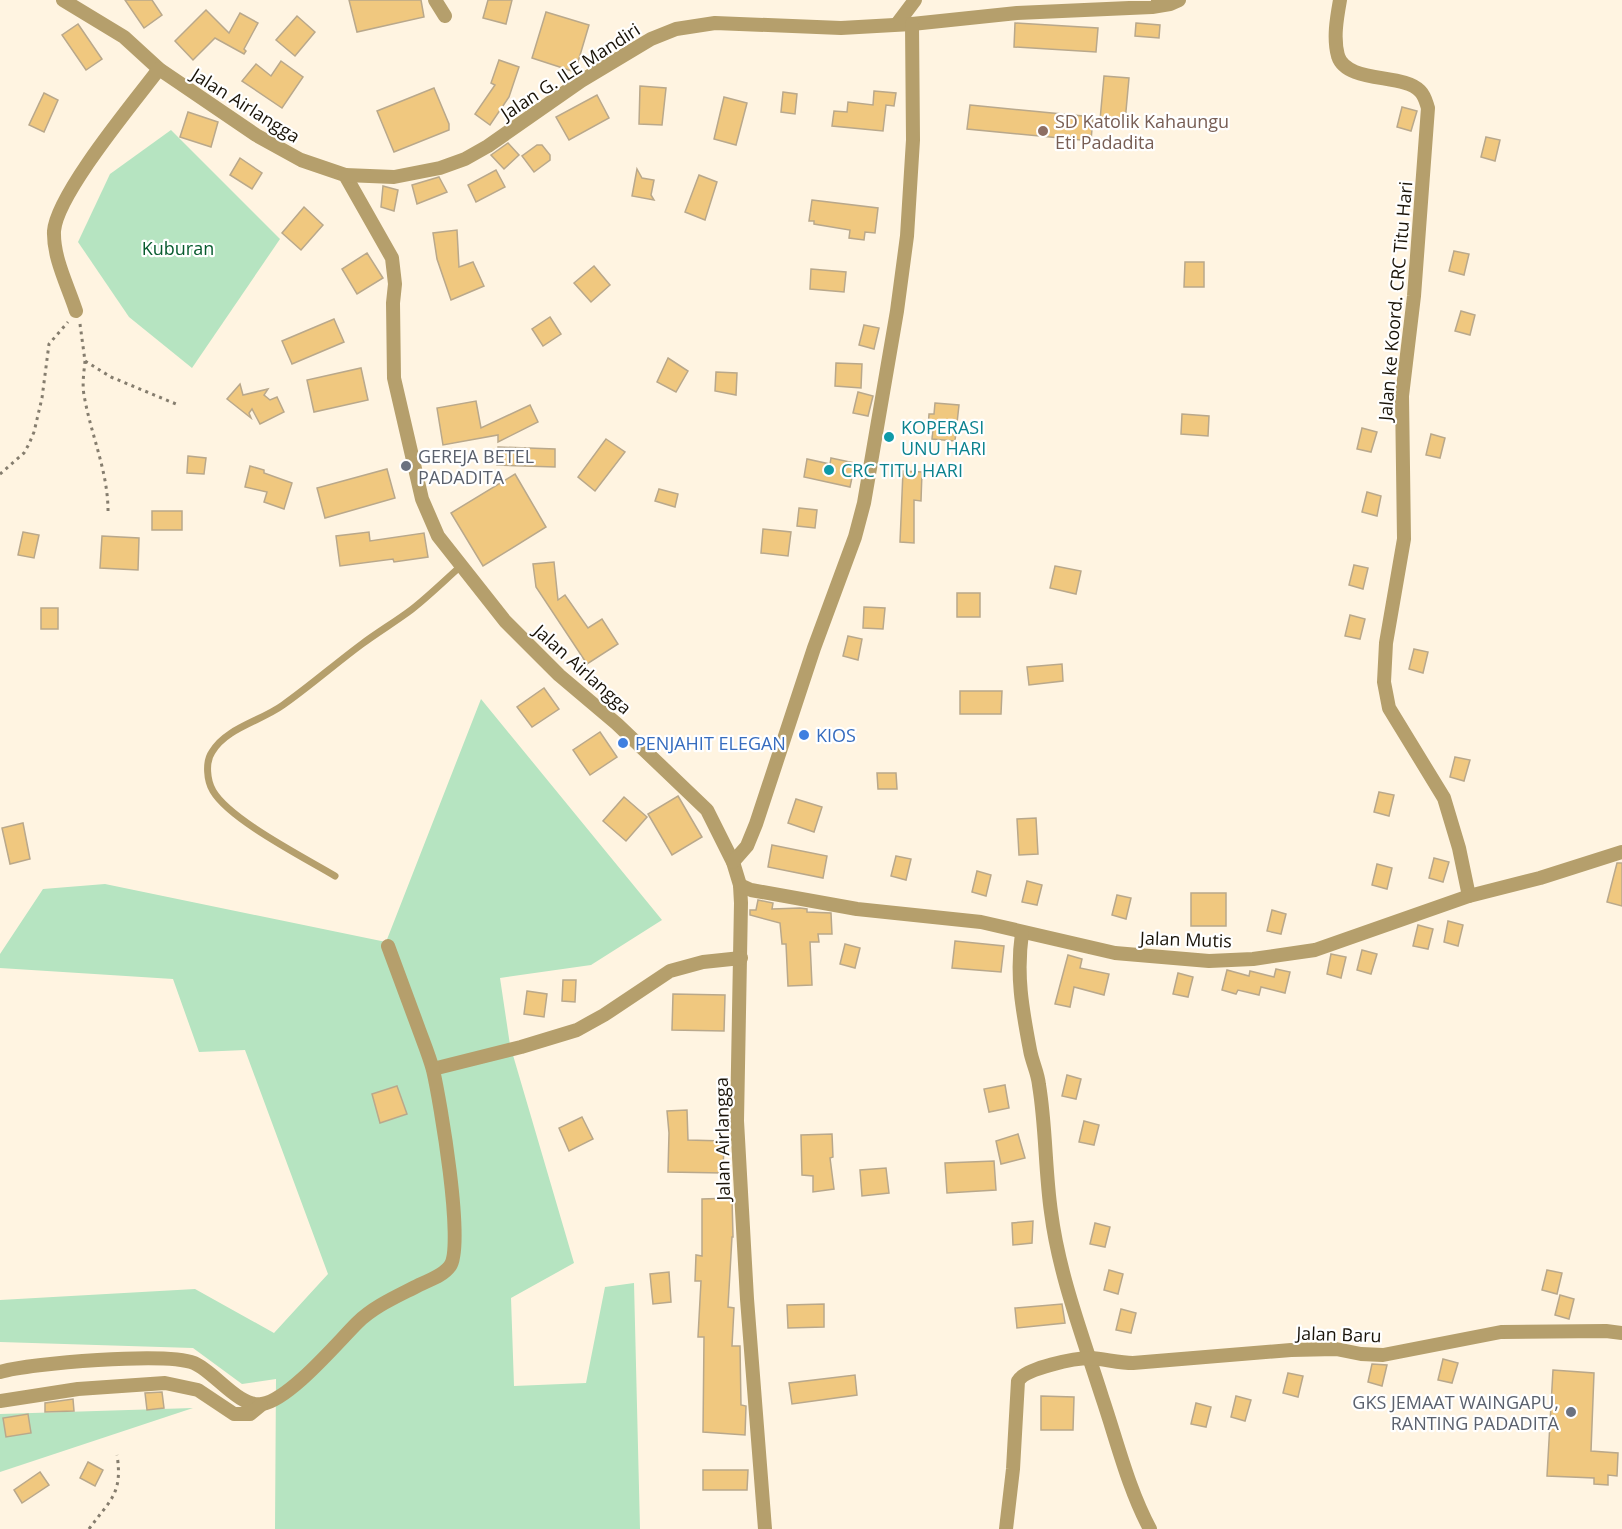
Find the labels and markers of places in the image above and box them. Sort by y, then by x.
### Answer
place label: SD Katolik Kahaungu Eti Padadita [1055,109,1229,154]
marker: SD Katolik Kahaungu Eti Padadita [1036,124,1050,138]
place label: KOPERASI UNU HARI [901,415,986,460]
marker: KOPERASI UNU HARI [882,430,896,444]
place label: GEREJA BETEL PADADITA [418,444,534,489]
place label: CRC TITU HARI [841,458,963,482]
marker: GEREJA BETEL PADADITA [399,459,413,473]
marker: CRC TITU HARI [822,463,836,477]
place label: KIOS [816,723,856,747]
marker: KIOS [797,728,811,742]
place label: PENJAHIT ELEGAN [635,731,786,755]
marker: PENJAHIT ELEGAN [616,736,630,750]
place label: GKS JEMAAT WAINGAPU, RANTING PADADITA [1352,1390,1560,1435]
marker: GKS JEMAAT WAINGAPU, RANTING PADADITA [1564,1405,1578,1419]

